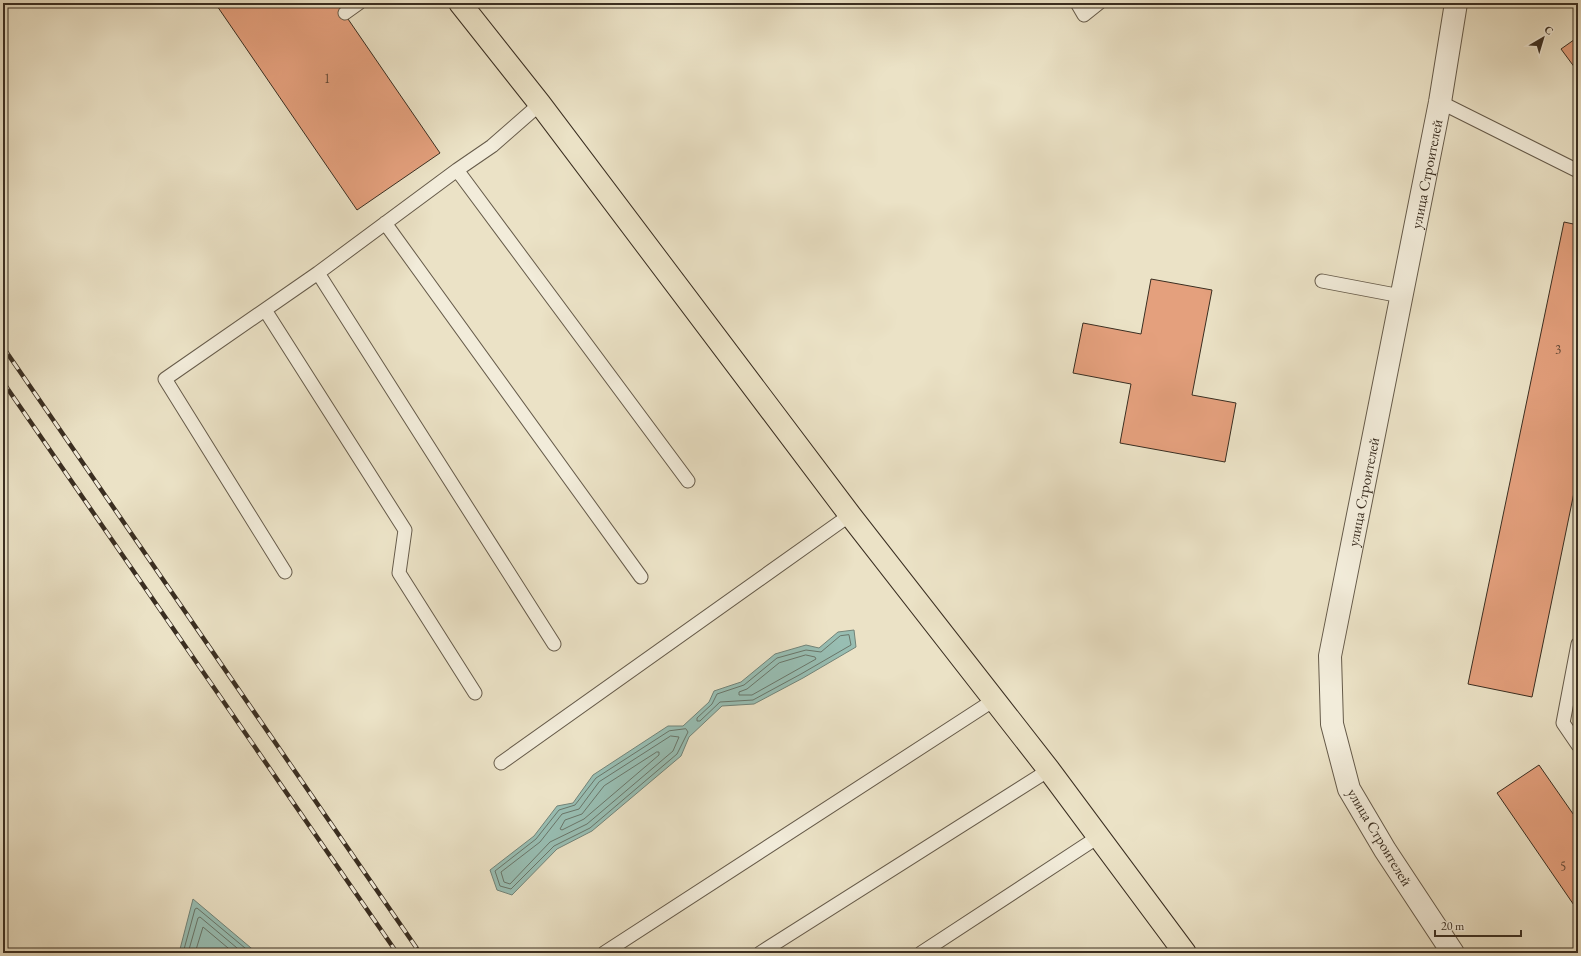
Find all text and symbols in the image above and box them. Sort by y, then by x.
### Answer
north arrow [1523,18,1563,58]
text: С [1542,22,1557,38]
house number: 1 [324,70,330,87]
street label: улица Строителей [1406,117,1446,230]
house number: 3 [1555,341,1561,358]
street label: улица Строителей [1342,435,1383,548]
street label: улица Строителей [1343,785,1417,890]
house number: 5 [1560,858,1566,875]
scale bar [1435,912,1521,938]
text: 20 m [1441,918,1465,934]

